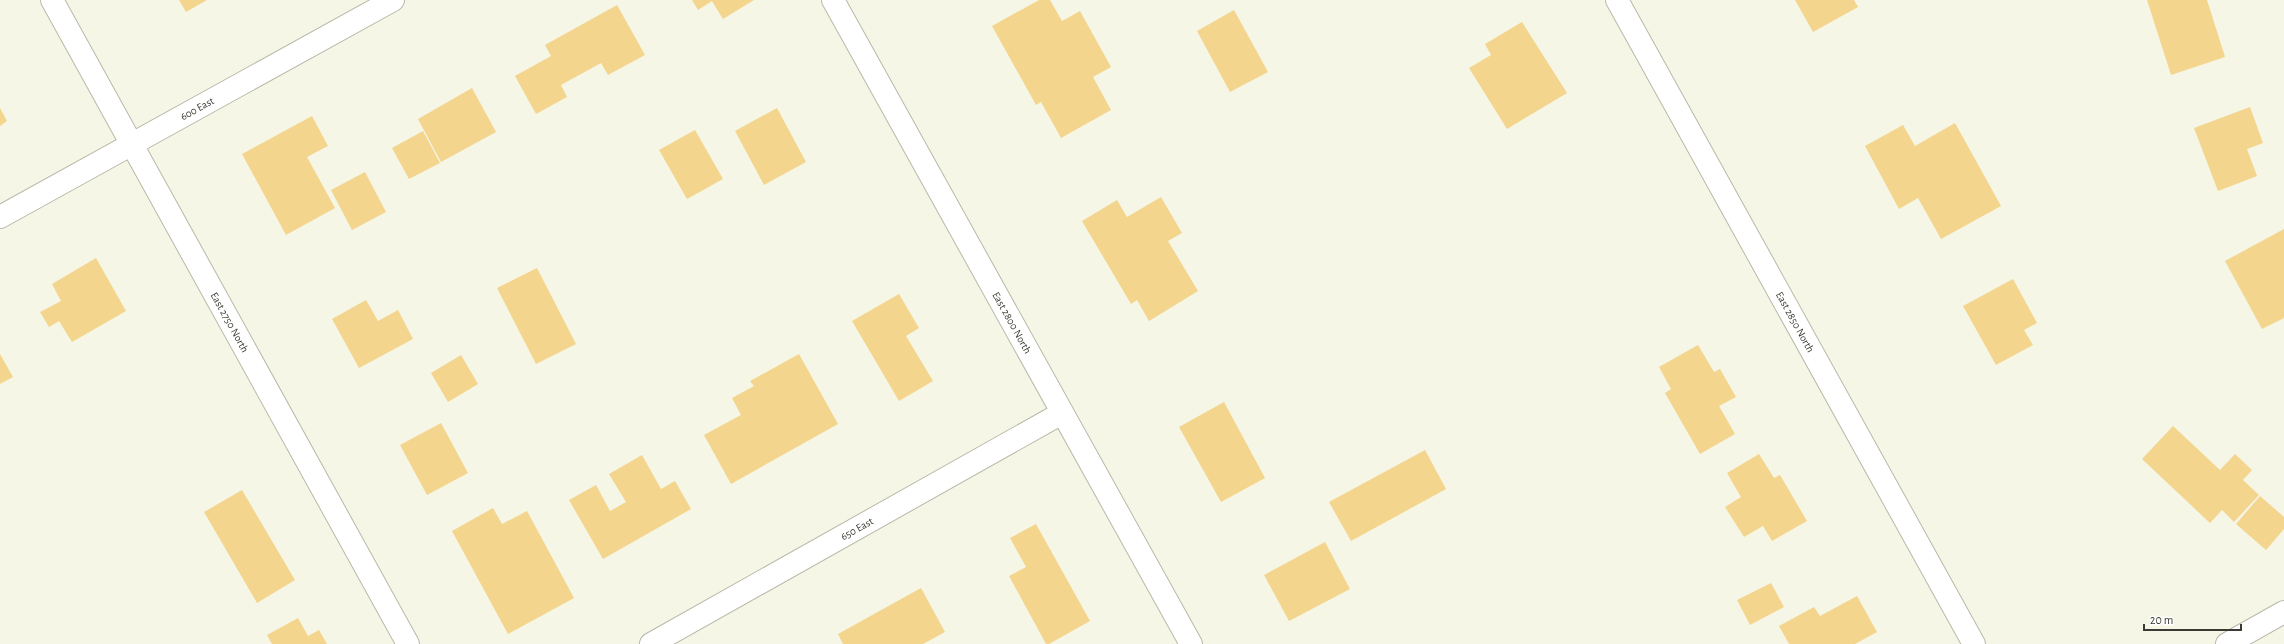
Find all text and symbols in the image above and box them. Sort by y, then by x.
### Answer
street label: 600 East [179,95,216,122]
street label: East 2750 North [209,290,251,354]
street label: East 2800 North [990,290,1033,355]
street label: East 2850 North [1774,290,1816,354]
street label: 650 East [839,515,875,542]
scale bar [2144,606,2241,632]
text: 20 m [2150,614,2173,626]

